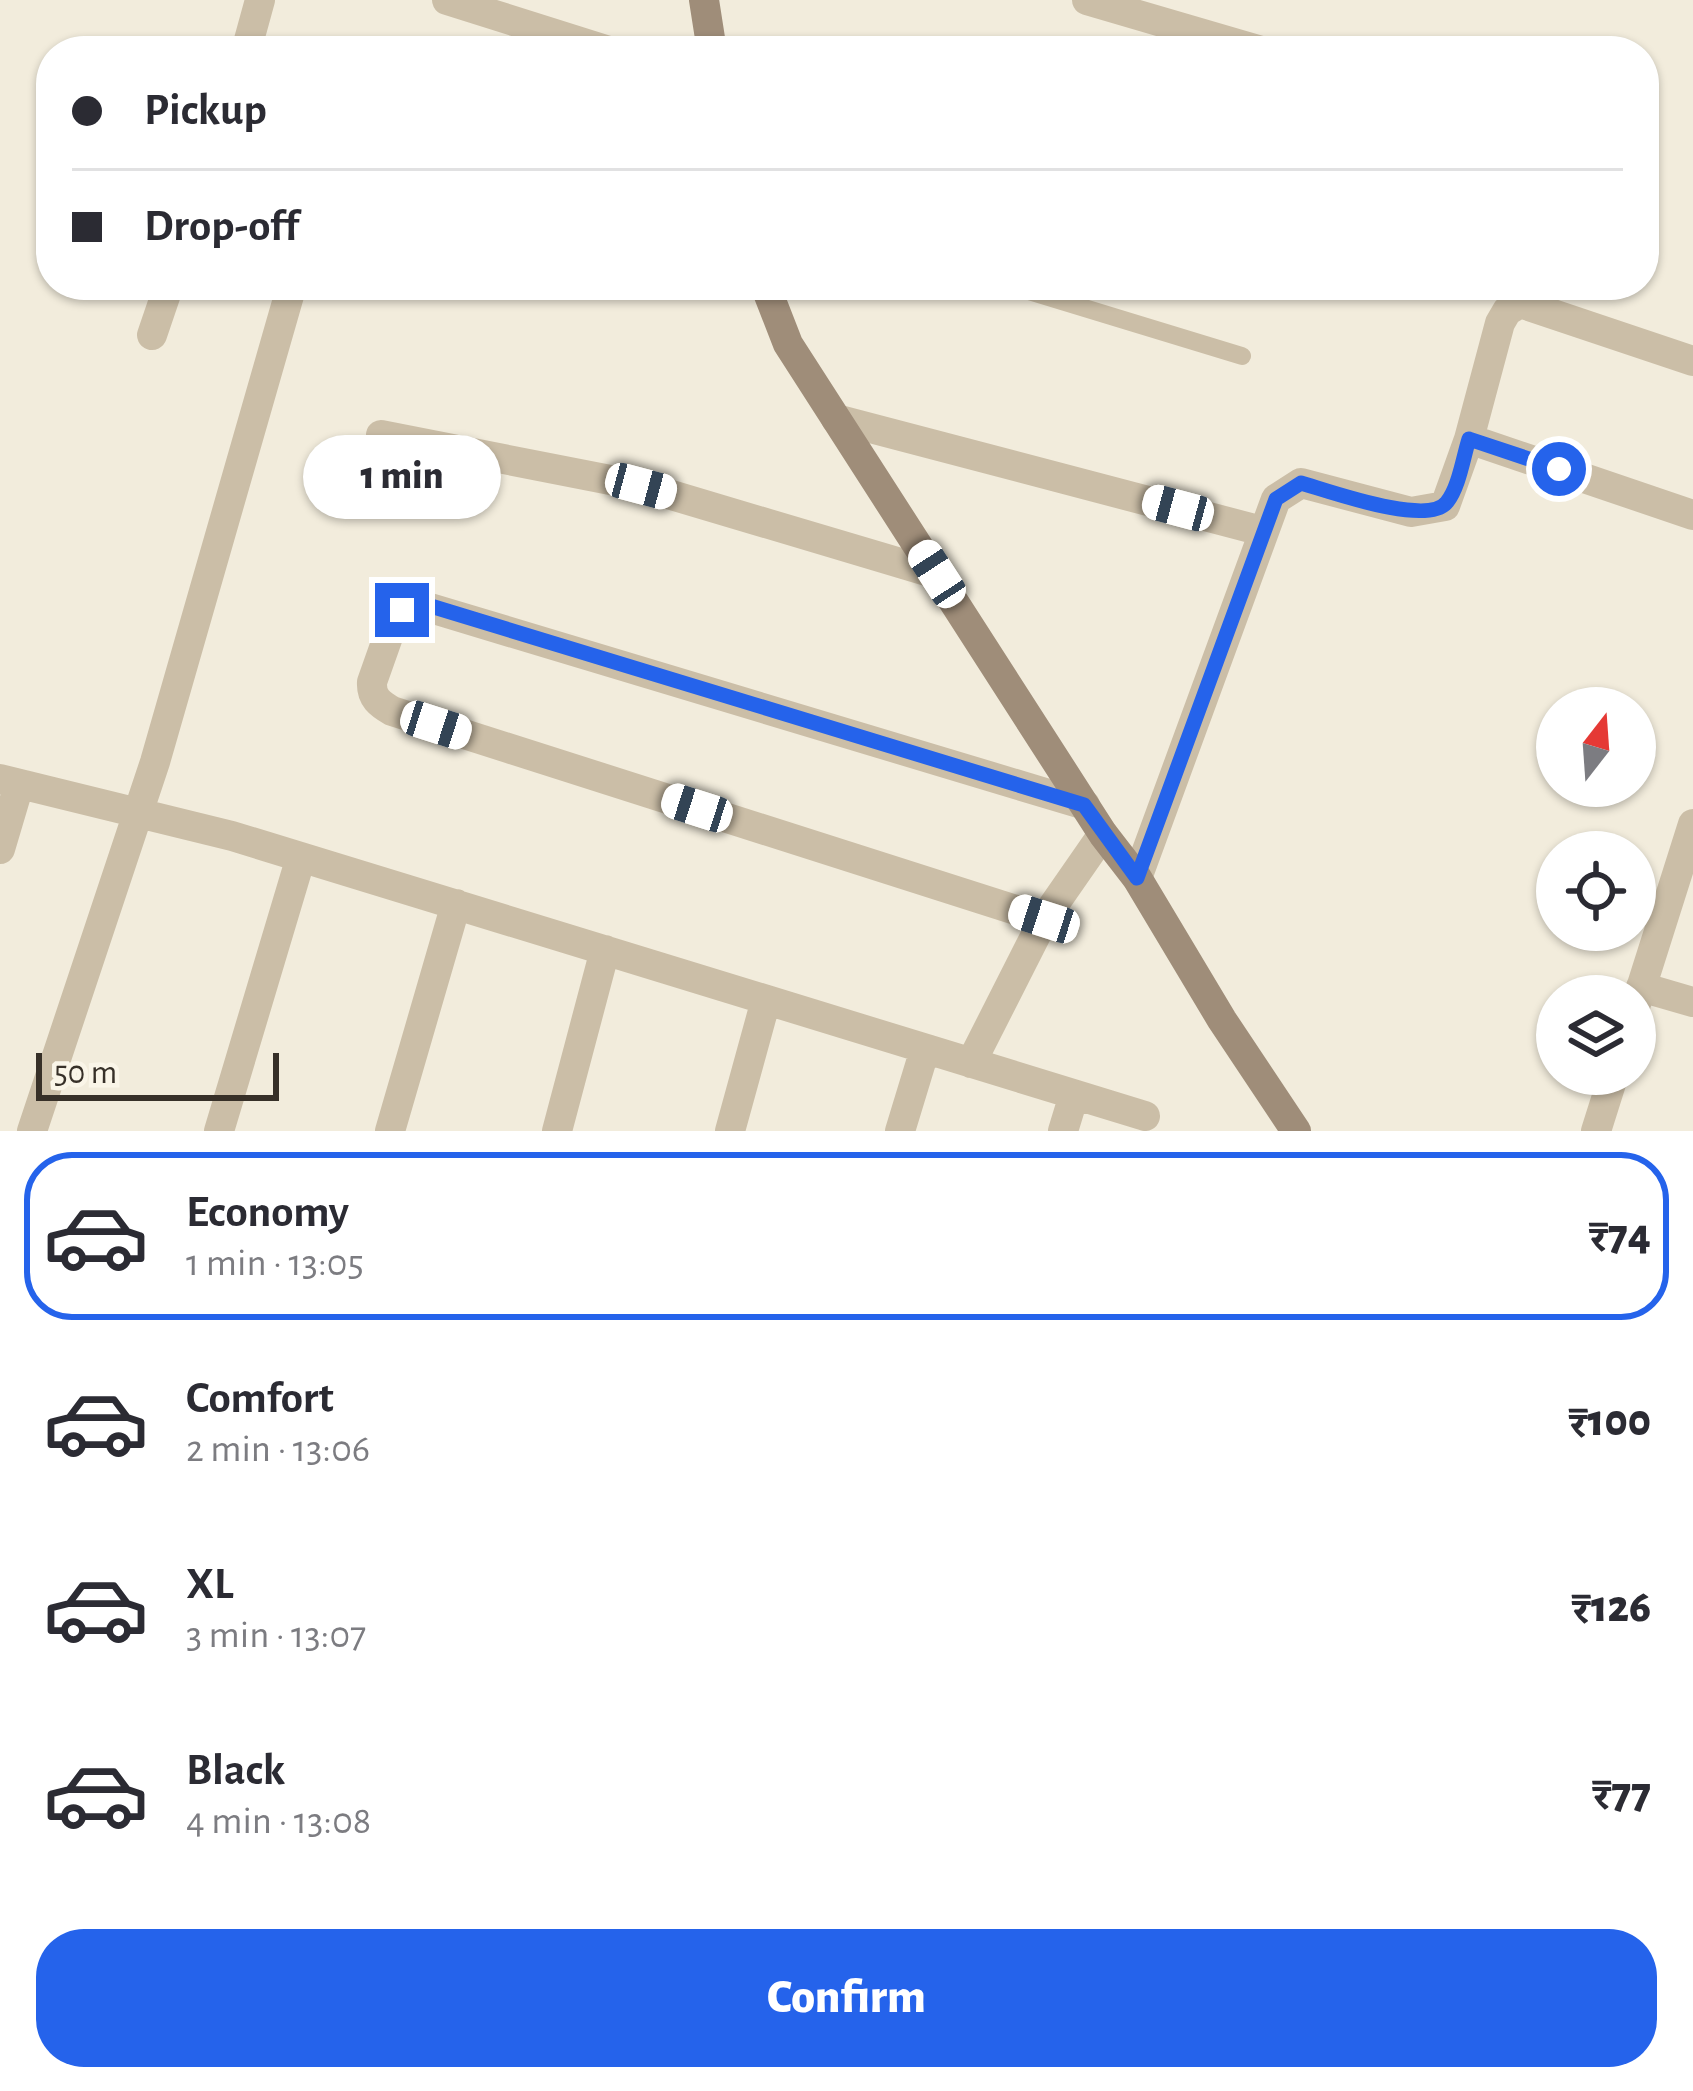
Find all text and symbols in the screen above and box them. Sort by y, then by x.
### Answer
text: Pickup [144,88,267,133]
text: Drop-off [144,204,299,249]
callout: 1 min [303,436,501,520]
route start [1532,442,1586,496]
text: 1 min [360,457,444,496]
car [602,459,680,513]
car [1139,481,1217,535]
car [902,534,972,614]
route end [375,583,429,637]
north arrow [1536,687,1656,807]
map controls [1536,687,1656,1095]
car [396,697,476,753]
car [657,780,737,836]
button: locate [1536,831,1656,951]
car [1004,891,1084,947]
button: layers [1536,975,1656,1095]
scale bar [36,1047,279,1100]
text: 50 m [54,1057,117,1090]
icon: car [42,1182,150,1290]
text: Economy [186,1190,349,1235]
text: ₹74 [1589,1213,1651,1258]
text: 1 min · 13:05 [186,1244,364,1283]
icon: car [42,1368,150,1476]
text: Comfort [186,1376,334,1421]
text: ₹100 [1568,1399,1651,1444]
text: 2 min · 13:06 [186,1430,370,1469]
icon: car [42,1554,150,1662]
text: XL [186,1562,234,1607]
text: ₹126 [1571,1585,1651,1630]
text: 3 min · 13:07 [186,1616,366,1655]
icon: car [42,1740,150,1848]
text: Black [186,1748,285,1793]
text: ₹77 [1592,1771,1651,1816]
text: 4 min · 13:08 [186,1802,371,1841]
button: Confirm [36,1929,1657,2067]

